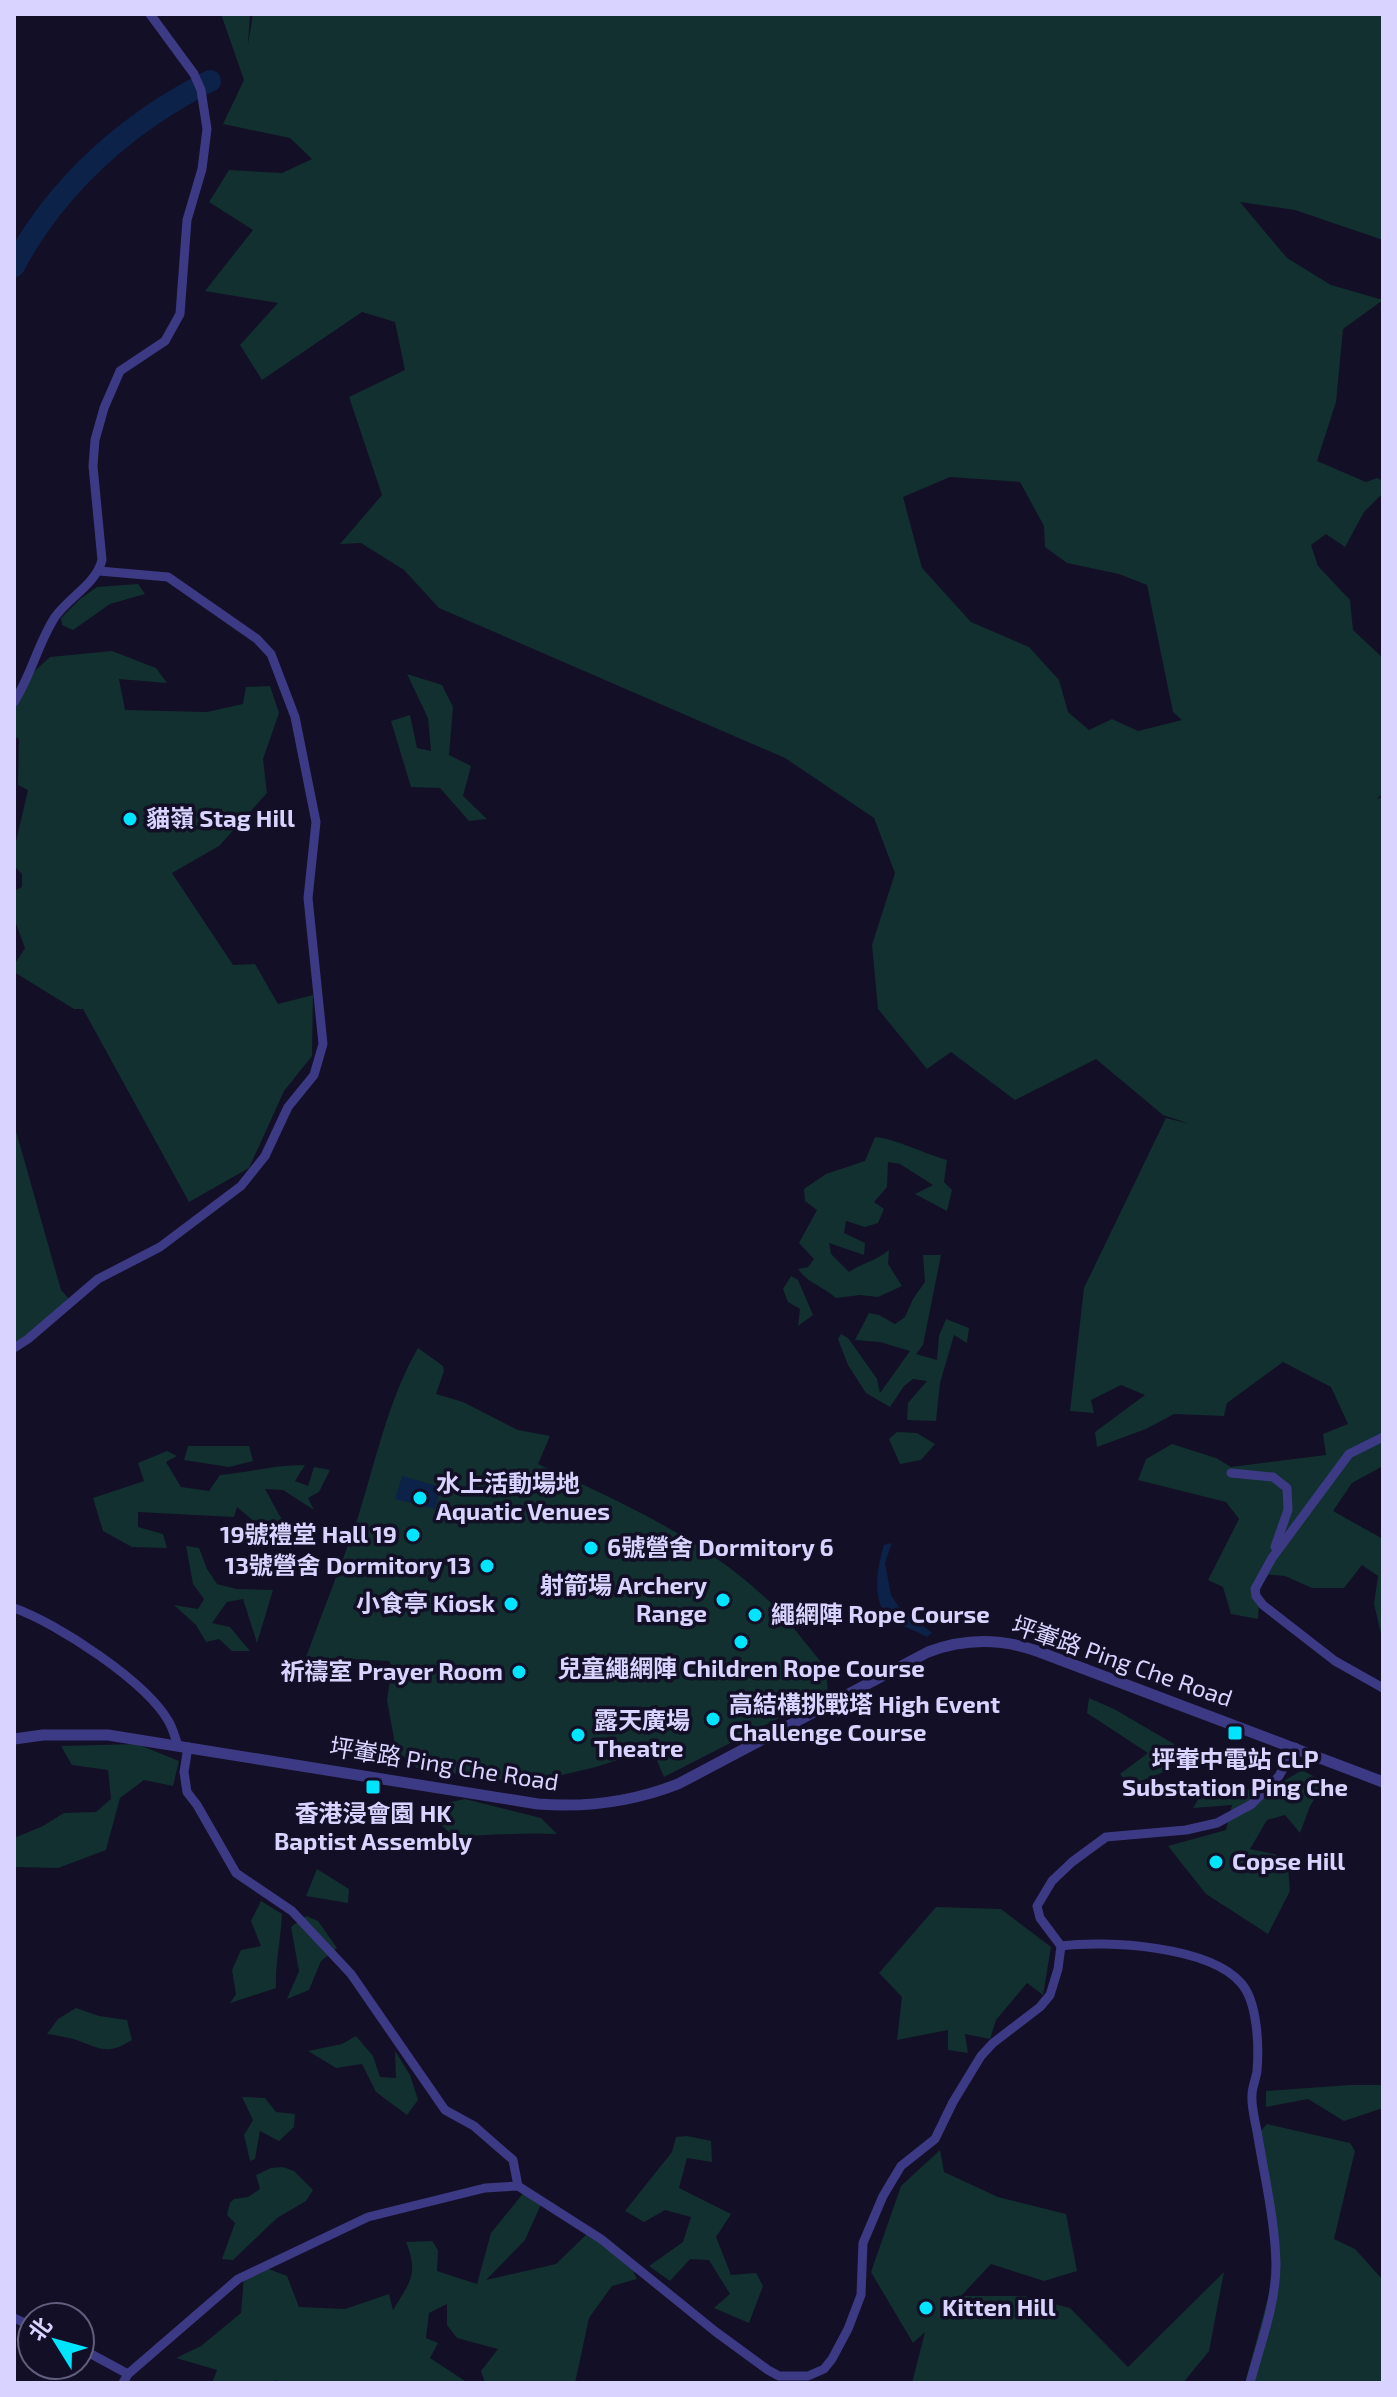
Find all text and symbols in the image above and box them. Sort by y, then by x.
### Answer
place label: 貓嶺 Stag Hill [146,803,295,832]
marker: 貓嶺 Stag Hill [121,810,139,828]
place label: 水上活動場地 Aquatic Venues [436,1468,610,1525]
marker: 水上活動場地 Aquatic Venues [411,1489,429,1507]
place label: 19號禮堂 Hall 19 [220,1519,397,1548]
marker: 19號禮堂 Hall 19 [404,1526,422,1544]
place label: 6號營舍 Dormitory 6 [607,1532,834,1561]
marker: 6號營舍 Dormitory 6 [582,1539,600,1557]
place label: 13號營舍 Dormitory 13 [225,1550,471,1579]
marker: 13號營舍 Dormitory 13 [478,1557,496,1575]
place label: 射箭場 Archery Range [540,1570,707,1627]
place label: 小食亭 Kiosk [356,1588,496,1617]
marker: 射箭場 Archery Range [714,1591,732,1609]
marker: 小食亭 Kiosk [502,1595,520,1613]
place label: 繩網陣 Rope Course [771,1599,990,1628]
marker: 繩網陣 Rope Course [746,1606,764,1624]
street label: 坪輋路 Ping Che Road [1008,1609,1237,1712]
marker: 兒童繩網陣 Children Rope Course [732,1633,750,1651]
place label: 兒童繩網陣 Children Rope Course [557,1653,925,1682]
place label: 祈禱室 Prayer Room [280,1656,503,1685]
marker: 祈禱室 Prayer Room [510,1663,528,1681]
place label: 高結構挑戰塔 High Event Challenge Course [729,1689,1000,1746]
place label: 露天廣場 Theatre [594,1705,690,1762]
marker: 高結構挑戰塔 High Event Challenge Course [704,1710,722,1728]
marker: 坪輋中電站 CLP Substation Ping Che [1226,1724,1244,1742]
marker: 露天廣場 Theatre [569,1726,587,1744]
street label: 坪輋路 Ping Che Road [328,1731,561,1796]
place label: 坪輋中電站 CLP Substation Ping Che [1122,1744,1348,1801]
marker: 香港浸會園 HK Baptist Assembly [364,1778,382,1796]
place label: 香港浸會園 HK Baptist Assembly [274,1798,472,1855]
place label: Copse Hill [1232,1846,1345,1875]
marker: Copse Hill [1207,1853,1225,1871]
place label: Kitten Hill [942,2292,1056,2321]
marker: Kitten Hill [917,2299,935,2317]
north arrow [16,2301,96,2381]
text: 北 [22,2312,56,2345]

